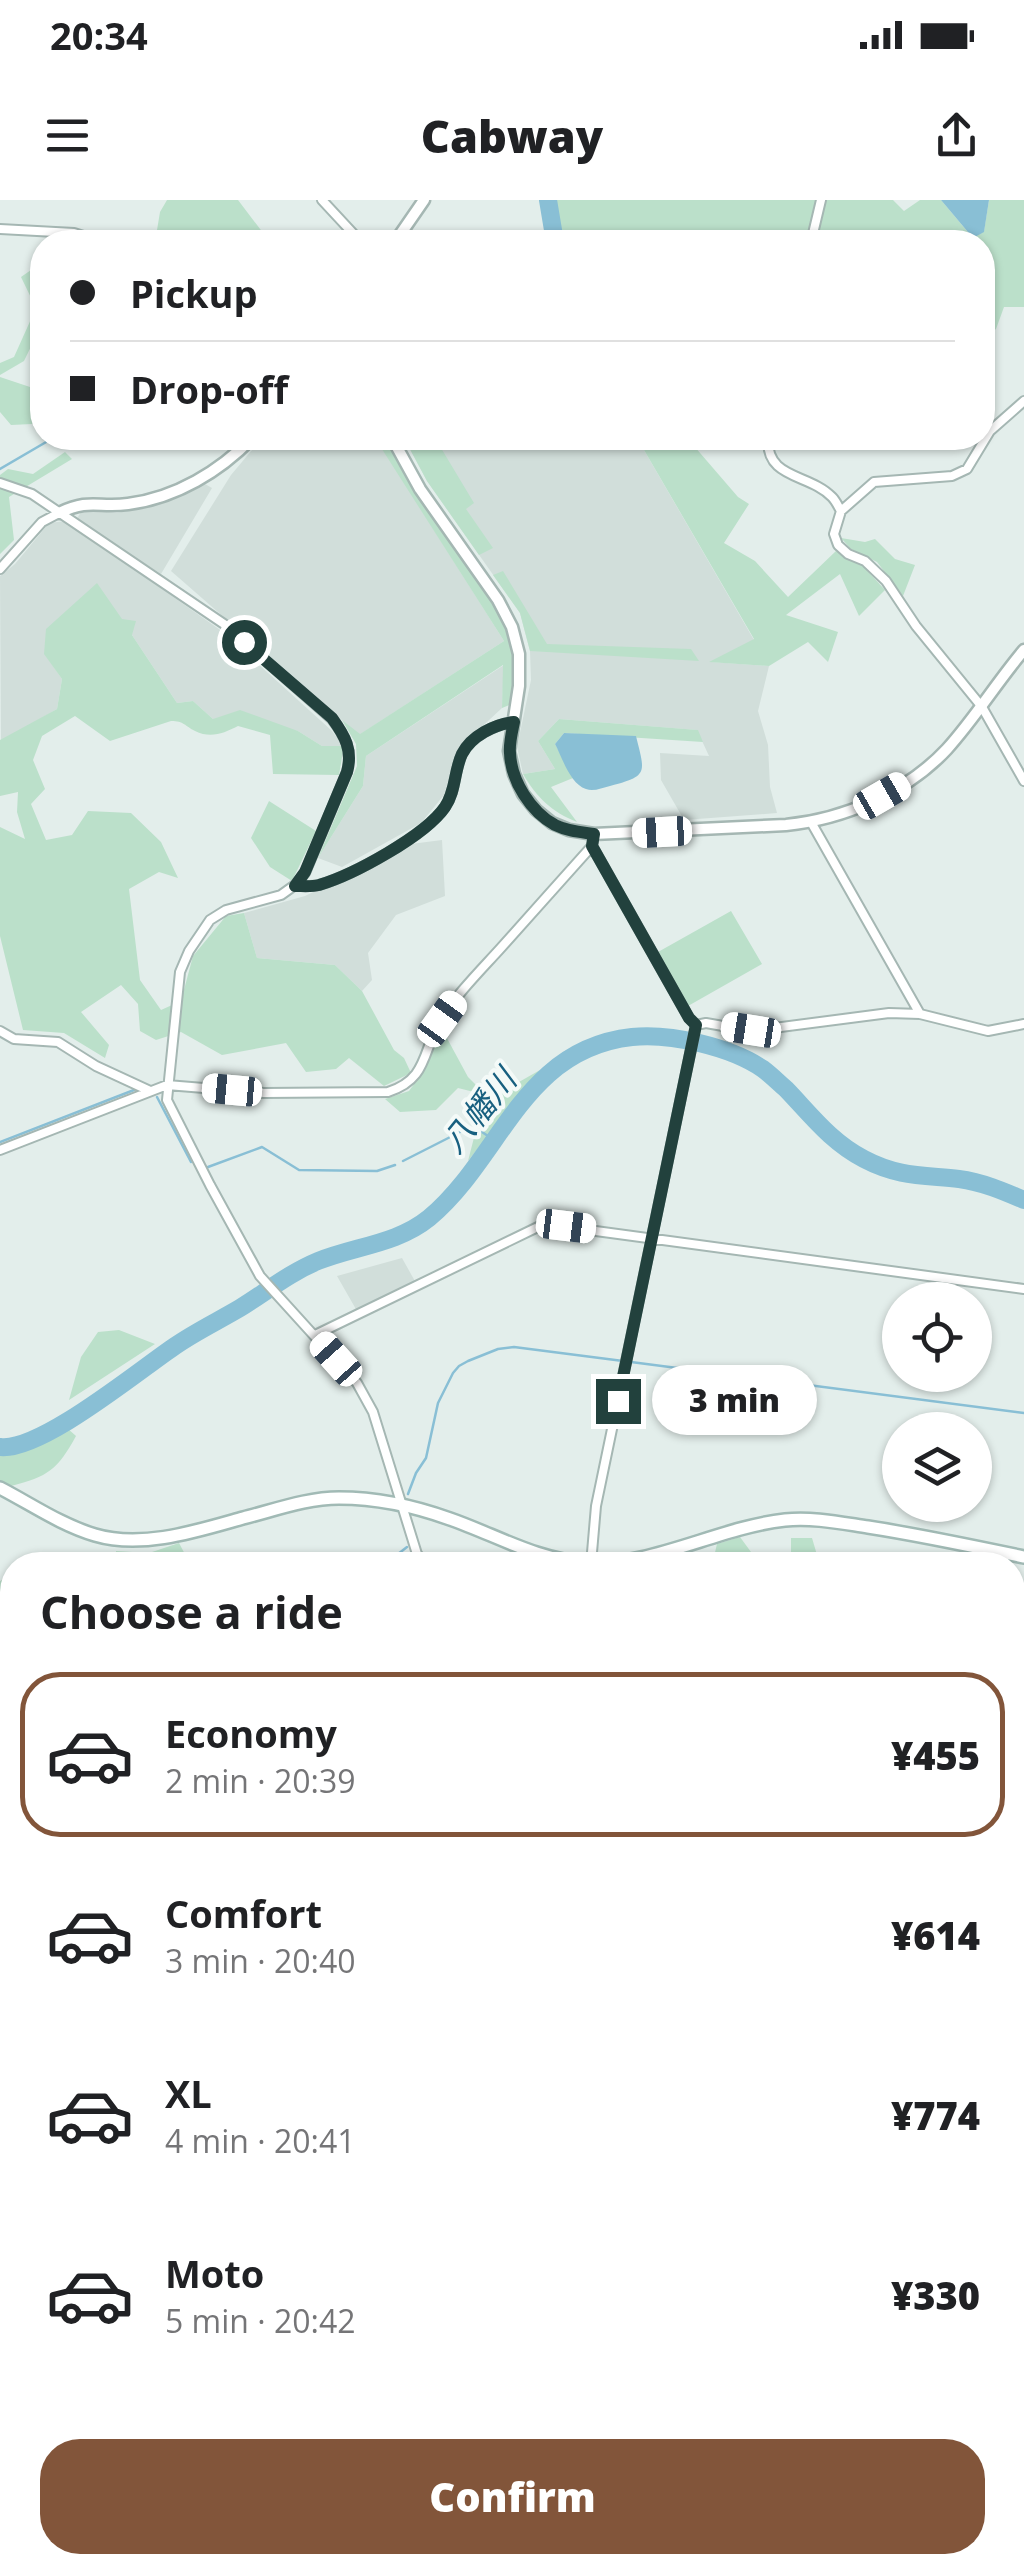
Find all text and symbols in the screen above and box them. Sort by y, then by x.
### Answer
text: 20:34 [50,9,148,61]
text: Cabway [421,105,603,166]
icon: menu [40,108,95,163]
icon: share [929,108,984,163]
text: Pickup [130,267,258,319]
text: Drop-off [130,363,288,415]
route start [222,620,267,665]
car [849,768,915,824]
car [631,815,693,849]
car [412,986,472,1052]
car [719,1010,783,1050]
water label: 八幡川 [431,1057,527,1161]
car [201,1072,263,1108]
car [534,1207,598,1245]
map controls [882,1282,992,1522]
button: locate [882,1282,992,1392]
car [305,1327,367,1391]
callout: 3 min [653,1366,818,1436]
text: 3 min [689,1378,780,1421]
route end [596,1379,641,1424]
button: layers [882,1412,992,1522]
text: Choose a ride [40,1581,343,1642]
text: Economy [165,1707,337,1759]
icon: car [45,1710,135,1800]
text: ¥455 [891,1729,980,1781]
text: 2 min · 20:39 [165,1759,356,1802]
text: Comfort [165,1887,322,1939]
icon: car [45,1890,135,1980]
text: ¥614 [891,1909,980,1961]
text: 3 min · 20:40 [165,1939,356,1982]
text: XL [165,2067,212,2119]
icon: car [45,2070,135,2160]
text: ¥774 [891,2089,980,2141]
text: 4 min · 20:41 [165,2119,356,2162]
text: Moto [165,2247,264,2299]
icon: car [45,2250,135,2340]
text: ¥330 [891,2269,980,2321]
text: 5 min · 20:42 [165,2299,356,2342]
button: Confirm [40,2439,985,2554]

